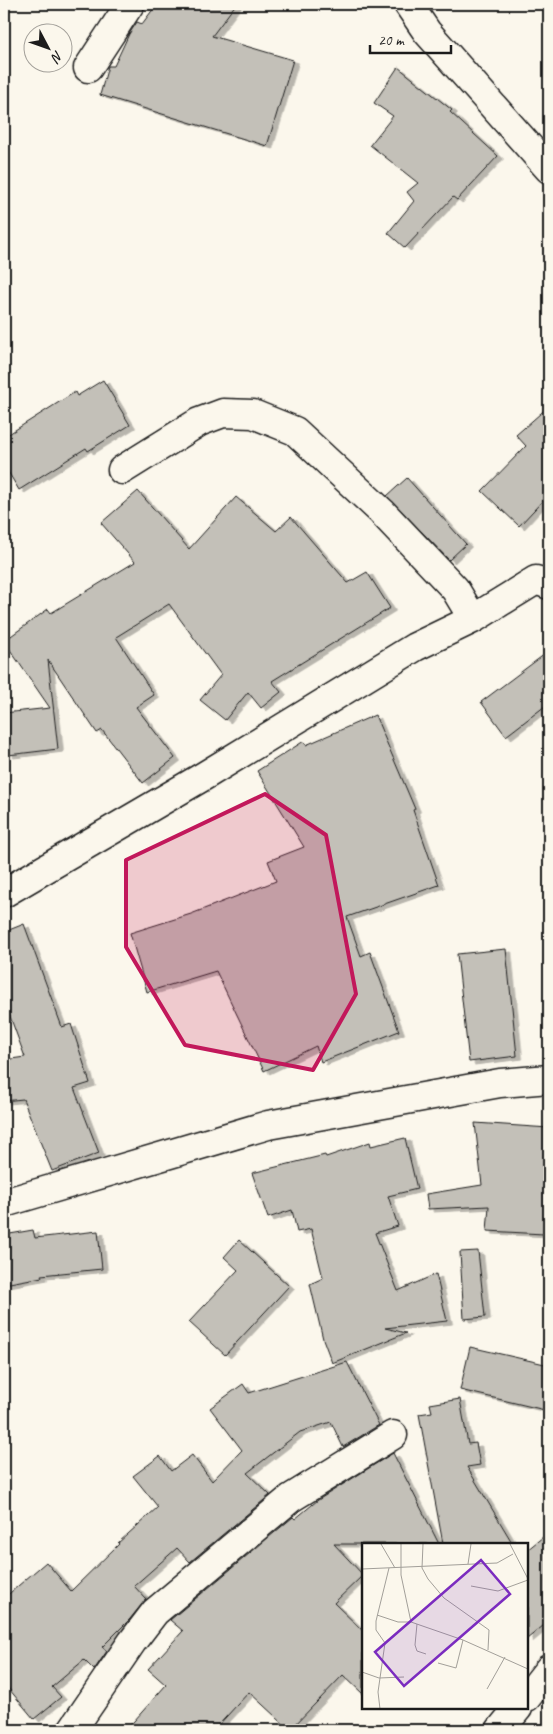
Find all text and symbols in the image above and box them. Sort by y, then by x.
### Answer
north arrow [22,22,72,72]
scale bar [370,22,452,54]
text: 20 m [378,31,405,50]
text: N [47,47,67,67]
inset map [362,1543,528,1709]

